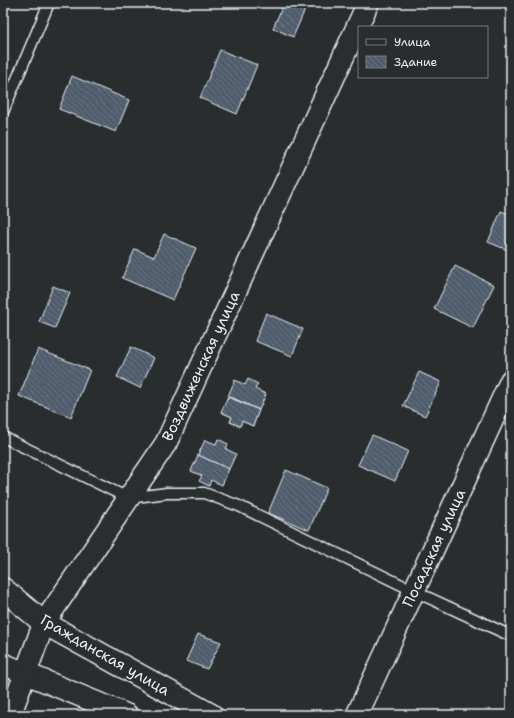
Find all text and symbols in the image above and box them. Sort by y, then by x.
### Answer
legend [358,26,488,78]
text: Улица [394,34,431,50]
text: Здание [394,54,438,70]
street label: Воздвиженская улица [157,287,245,444]
street label: Посадская улица [398,485,470,610]
street label: Гражданская улица [37,610,174,701]

